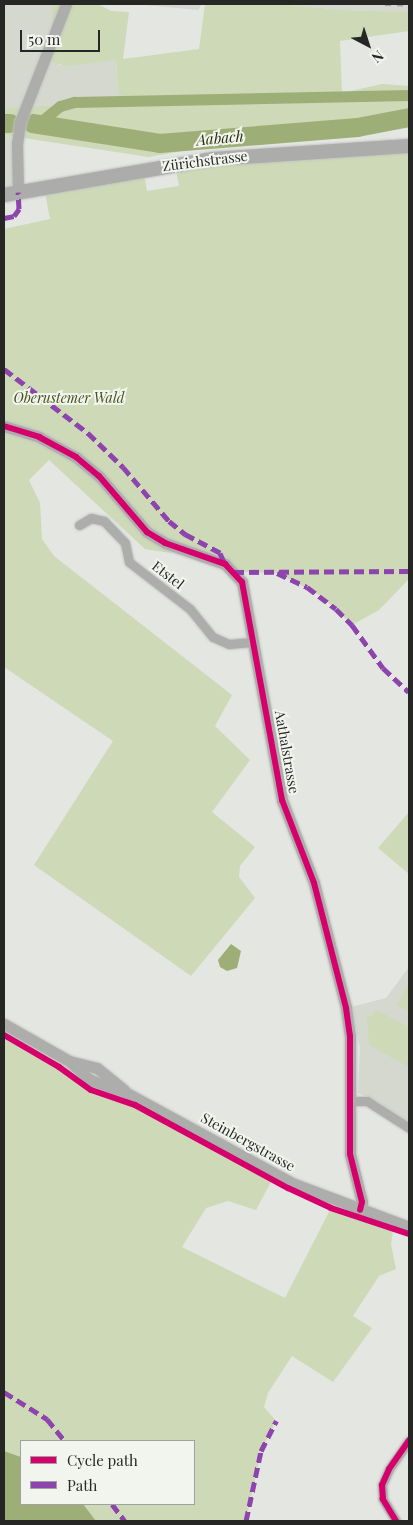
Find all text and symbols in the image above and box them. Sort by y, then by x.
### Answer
scale bar [22,20,102,52]
north arrow [343,20,393,70]
text: 50 m [28,29,60,49]
text: N [368,46,388,67]
water label: Aabach [196,127,244,149]
street label: Zürichstrasse [161,147,249,175]
park label: Oberustemer Wald [14,390,124,406]
street label: Etstel [149,557,187,593]
street label: Aathalstrasse [271,709,303,795]
street label: Steinbergstrasse [198,1109,298,1175]
legend [20,1440,195,1505]
text: Cycle path [67,1450,138,1470]
text: Path [67,1475,97,1495]

